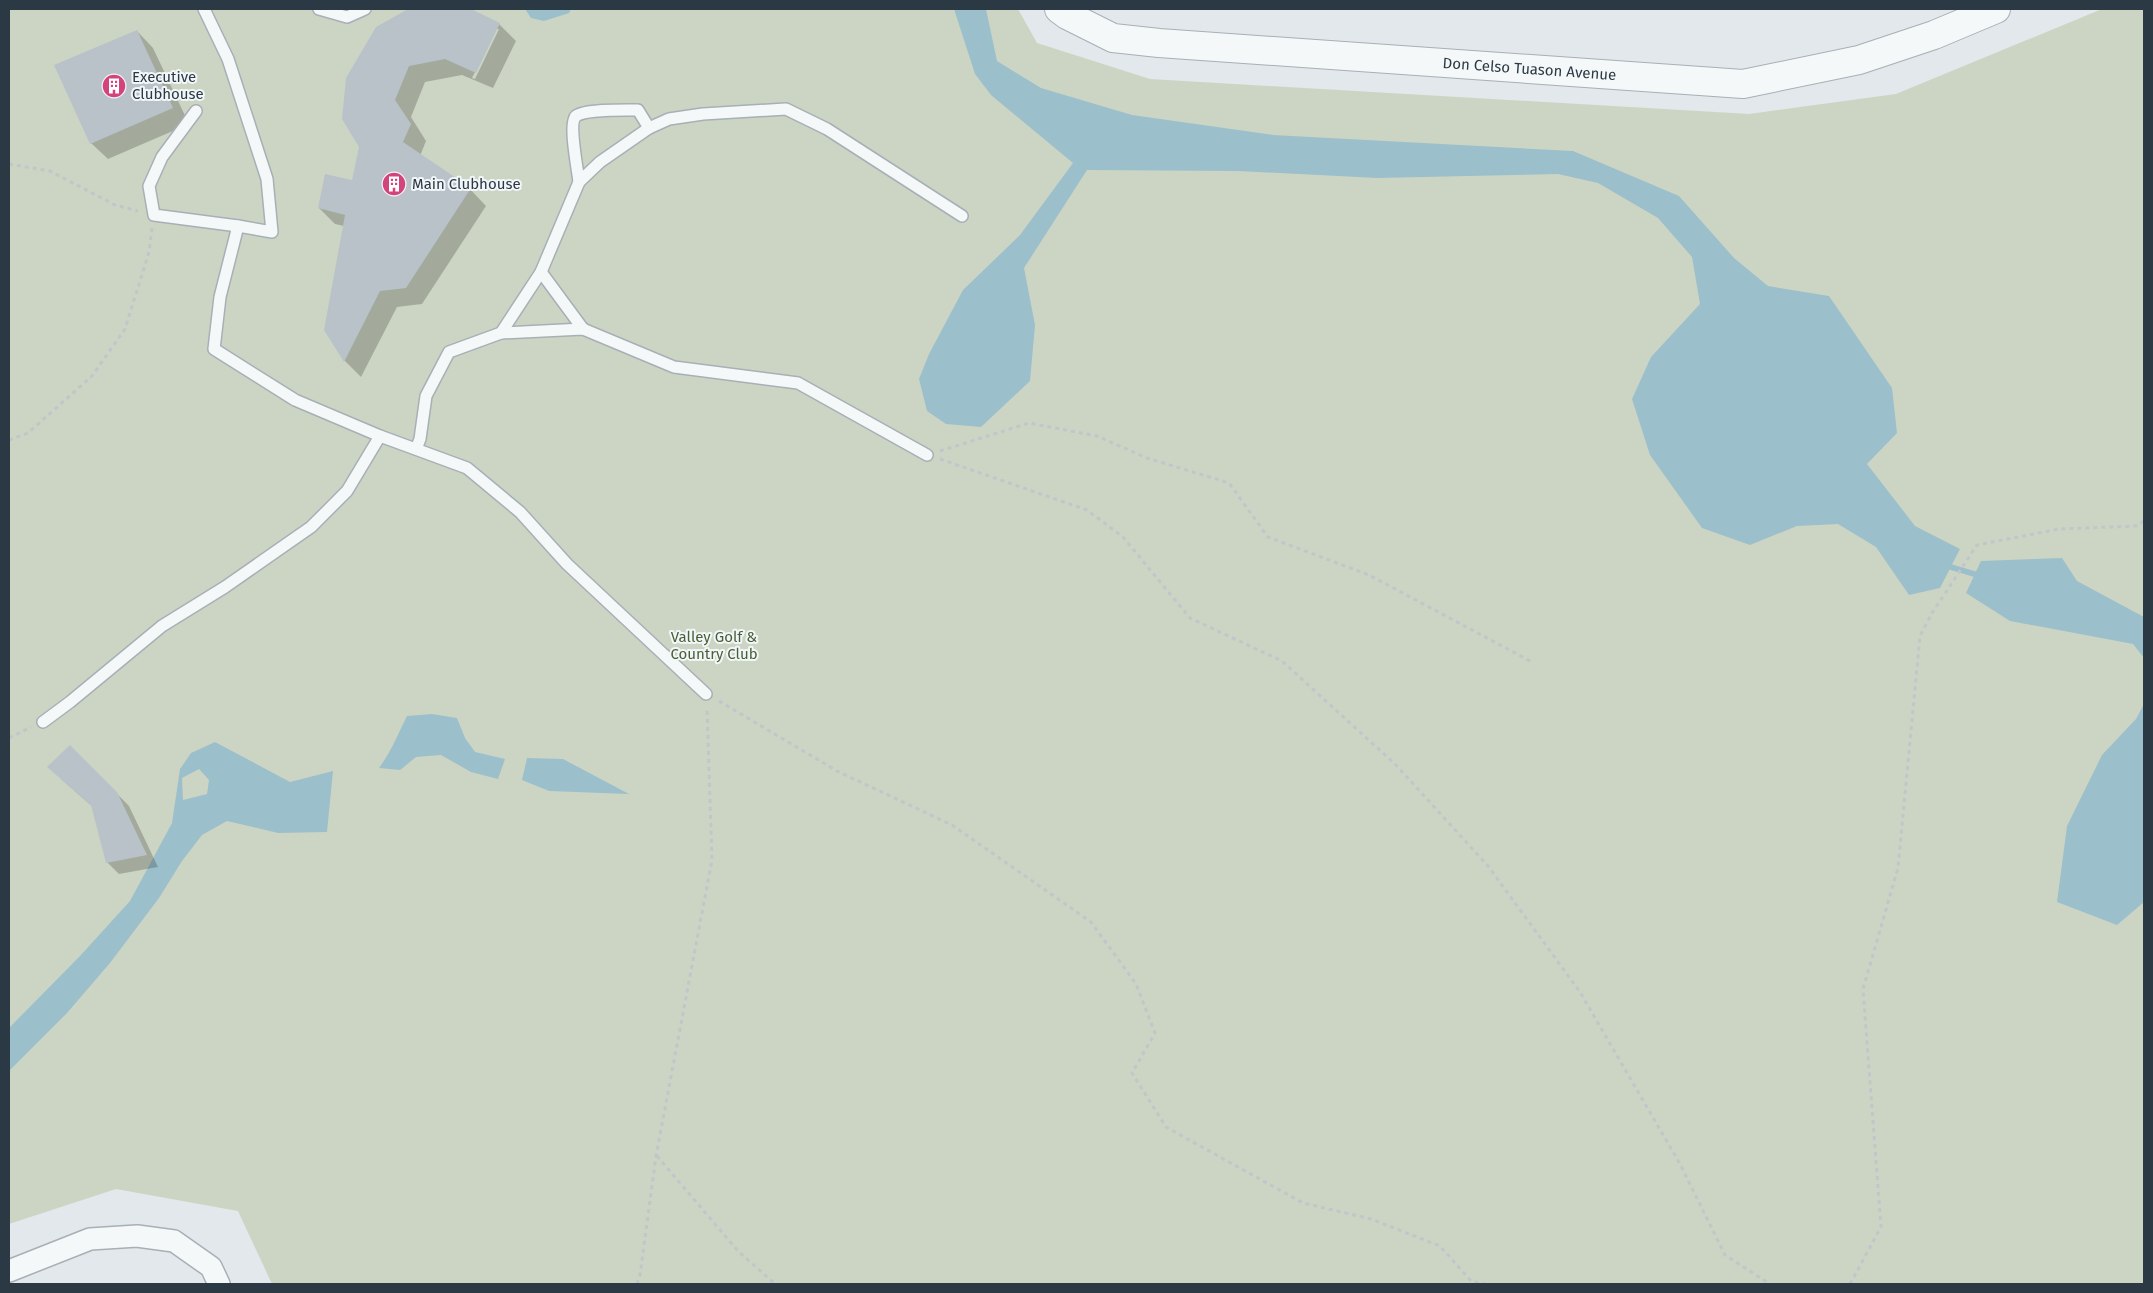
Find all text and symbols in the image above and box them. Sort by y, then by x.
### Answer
street label: Don Celso Tuason Avenue [1442,54,1617,84]
place label: Executive Clubhouse [132,68,204,103]
building icon: Executive Clubhouse [101,73,127,99]
building icon: Main Clubhouse [381,171,407,197]
place label: Main Clubhouse [412,175,521,193]
park label: Valley Golf & Country Club [670,628,758,663]

